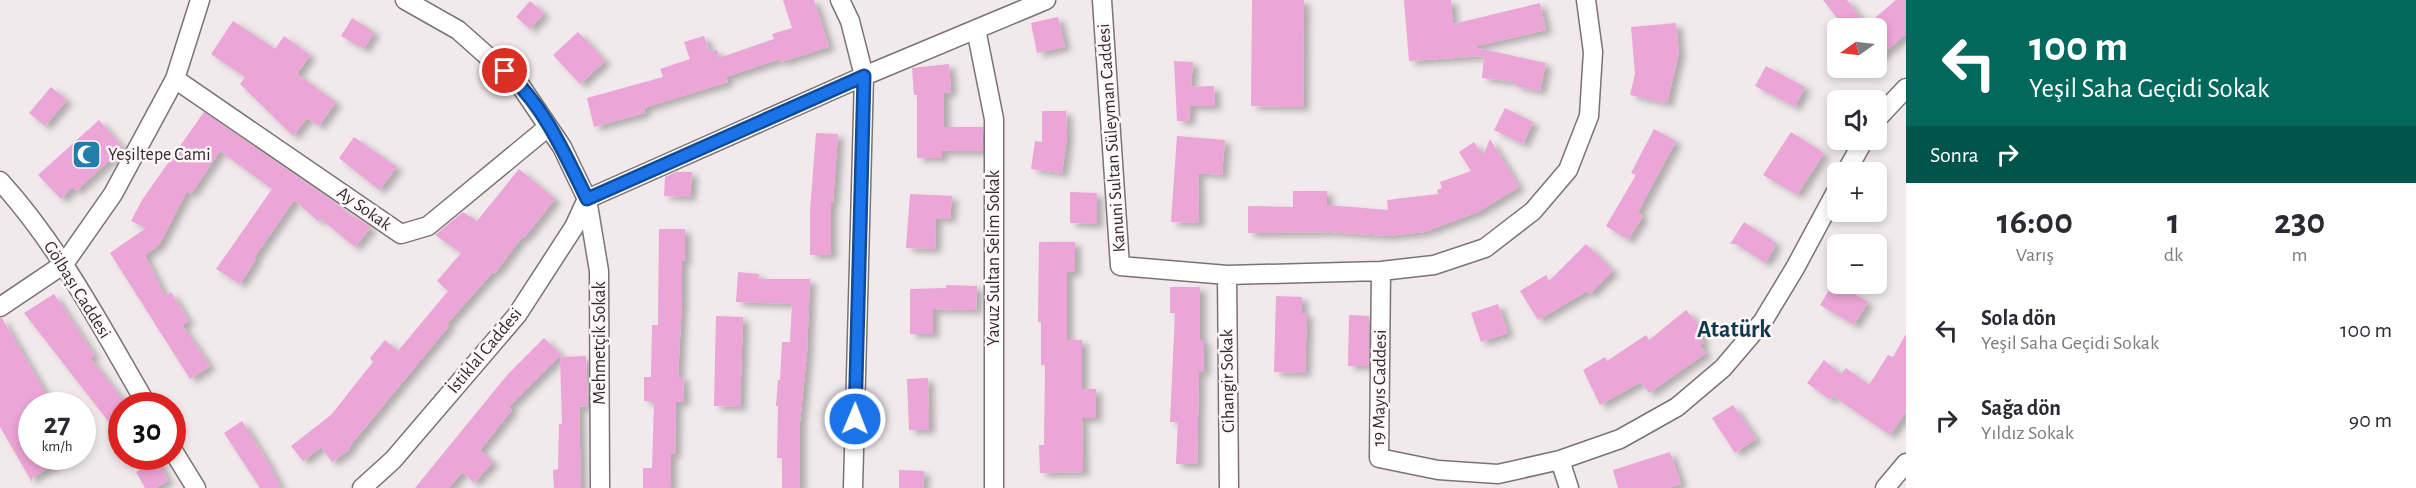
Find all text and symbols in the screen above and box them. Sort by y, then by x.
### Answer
north arrow [1827,18,1887,78]
map controls [1827,18,1887,294]
street label: Kanuni Sultan Süleyman Caddesi [1095,23,1129,253]
icon: left [1930,24,2008,102]
text: 100 m [2029,26,2128,68]
pin [479,45,530,96]
icon: arrive [488,54,521,87]
text: Yeşil Saha Geçidi Sokak [2029,75,2269,102]
button: sound [1827,90,1887,150]
icon: right [1991,138,2024,171]
mosque icon: Yeşiltepe Cami [71,139,103,171]
text: Sonra [1930,144,1979,166]
place label: Yeşiltepe Cami [108,146,211,164]
button: + [1827,162,1887,222]
street label: Yavuz Sultan Selim Sokak [985,169,1003,346]
street label: Ay Sokak [333,184,395,235]
text: 16:00 [1997,204,2073,240]
text: 1 [2167,204,2180,240]
text: 230 [2274,204,2325,240]
button: − [1827,234,1887,294]
street label: Gölbaşı Caddesi [40,238,114,342]
text: Varış [2016,245,2054,265]
text: dk [2164,245,2183,265]
text: m [2292,245,2308,265]
street label: Mehmetçik Sokak [591,281,609,405]
street label: İstiklal Caddesi [443,304,526,397]
text: Sola dön [1981,307,2056,329]
icon: left [1930,314,1963,347]
district label: Atatürk [1697,318,1771,342]
text: 100 m [2340,319,2392,341]
street label: Cihangir Sokak [1218,328,1238,433]
street label: 19 Mayıs Caddesi [1370,329,1390,447]
text: Yeşil Saha Geçidi Sokak [1981,333,2159,353]
position arrow [823,387,887,451]
speed limit sign: 30 [108,392,186,470]
text: Sağa dön [1981,397,2061,419]
icon: right [1930,404,1963,437]
text: 27 [43,409,71,439]
text: 90 m [2349,409,2392,431]
text: Yıldız Sokak [1981,423,2074,443]
text: km/h [42,439,72,454]

